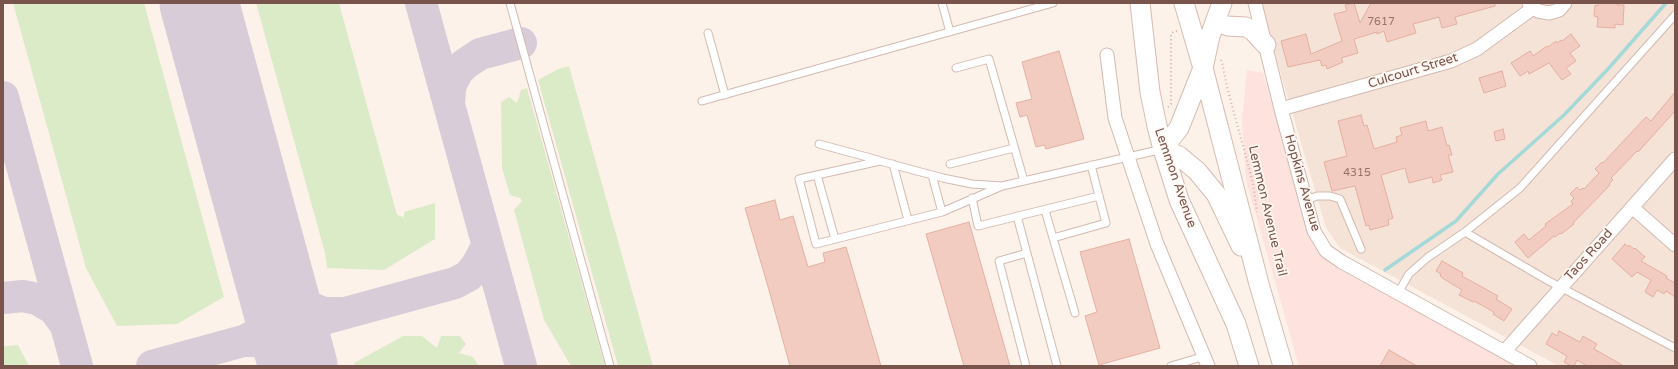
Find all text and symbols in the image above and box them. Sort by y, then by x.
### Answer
house number: 7617 [1367,15,1395,29]
street label: Culcourt Street [1366,50,1460,92]
street label: Lemmon Avenue [1151,126,1199,230]
street label: Hopkins Avenue [1281,133,1323,233]
street label: Lemmon Avenue Trail [1244,144,1290,278]
house number: 4315 [1343,166,1371,180]
street label: Taos Road [1562,226,1616,284]

